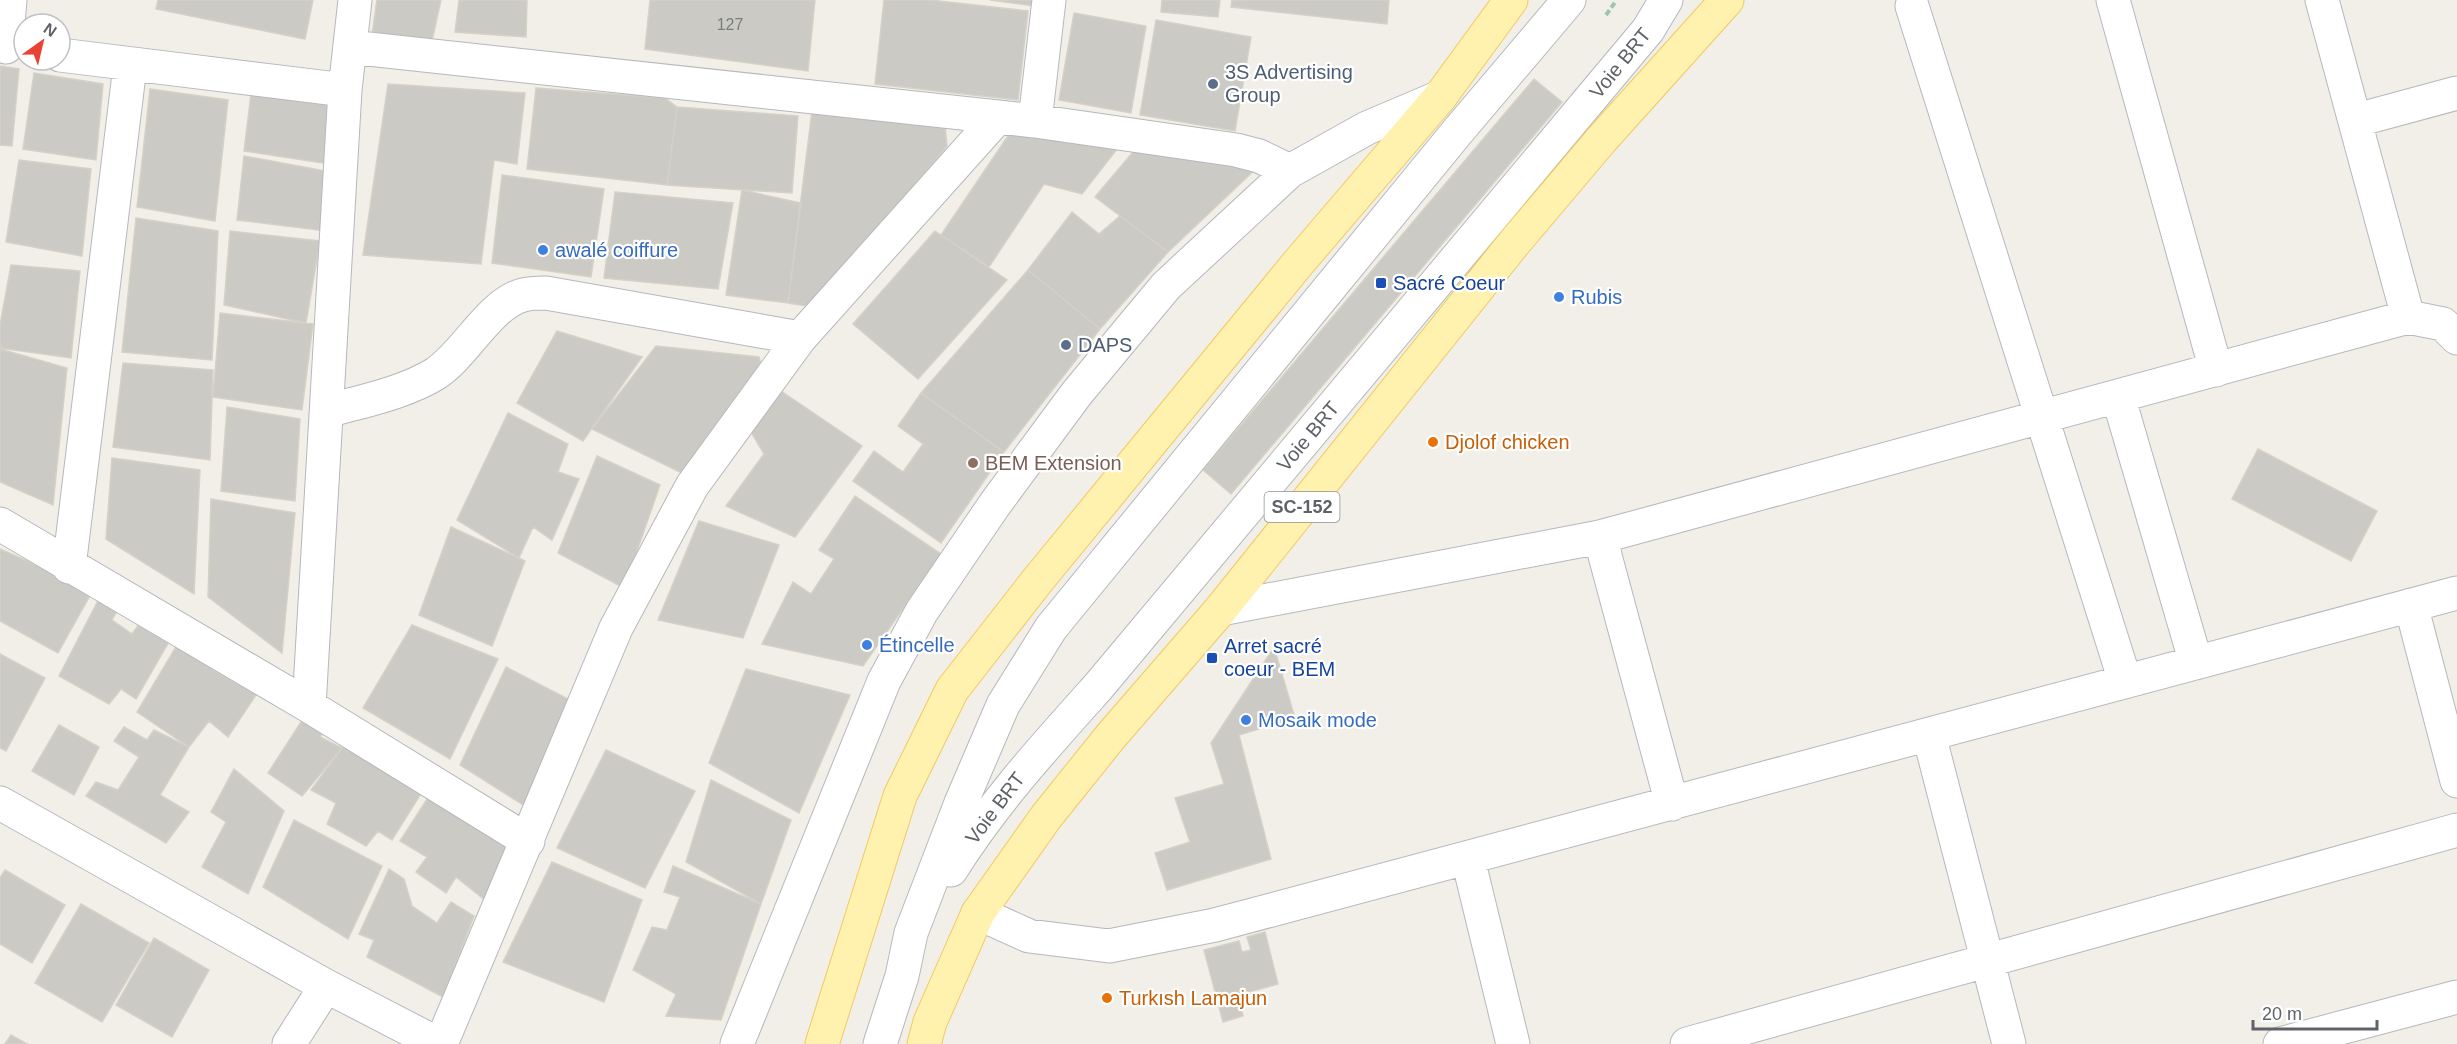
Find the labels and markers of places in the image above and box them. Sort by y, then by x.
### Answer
place label: 3S Advertising Group [1225,61,1353,106]
marker: 3S Advertising Group [1206,77,1220,91]
place label: awalé coiffure [555,239,678,261]
marker: awalé coiffure [536,243,550,257]
place label: Sacré Coeur [1393,272,1506,294]
marker: Sacré Coeur [1374,276,1388,290]
place label: Rubis [1571,286,1622,308]
marker: Rubis [1552,290,1566,304]
place label: DAPS [1078,334,1132,356]
marker: DAPS [1059,338,1073,352]
place label: Djolof chicken [1445,431,1570,453]
marker: Djolof chicken [1426,435,1440,449]
place label: BEM Extension [985,452,1122,474]
marker: BEM Extension [966,456,980,470]
place label: Étincelle [879,634,955,656]
place label: Arret sacré coeur - BEM [1224,635,1335,680]
marker: Étincelle [860,638,874,652]
marker: Arret sacré coeur - BEM [1205,651,1219,665]
place label: Mosaik mode [1258,709,1377,731]
marker: Mosaik mode [1239,713,1253,727]
place label: Turkısh Lamajun [1119,987,1267,1009]
marker: Turkısh Lamajun [1100,991,1114,1005]

